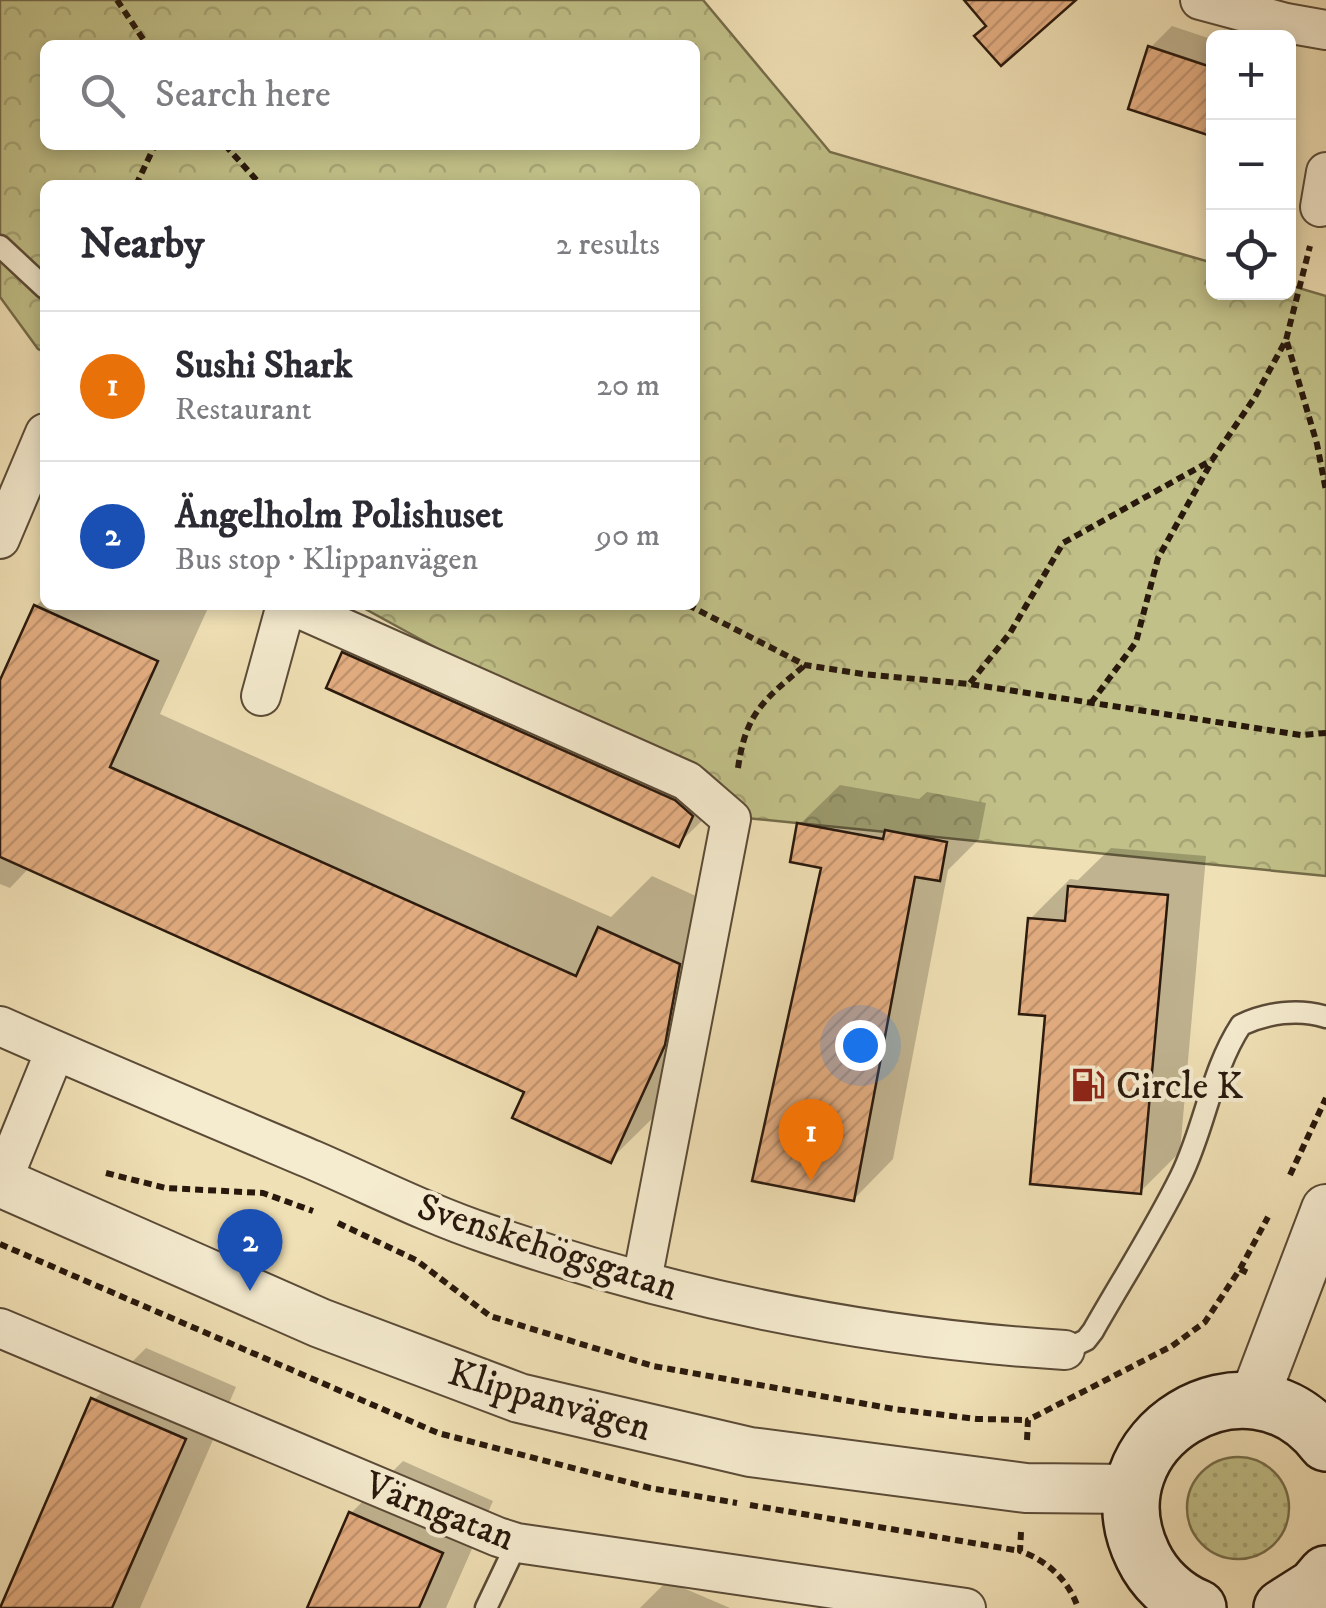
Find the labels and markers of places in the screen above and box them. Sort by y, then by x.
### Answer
place label: Circle K [1116,1063,1243,1111]
fuel station icon: Circle K [1069,1066,1107,1104]
pin: 1 [778,1098,844,1181]
pin: 2 [218,1208,282,1291]

